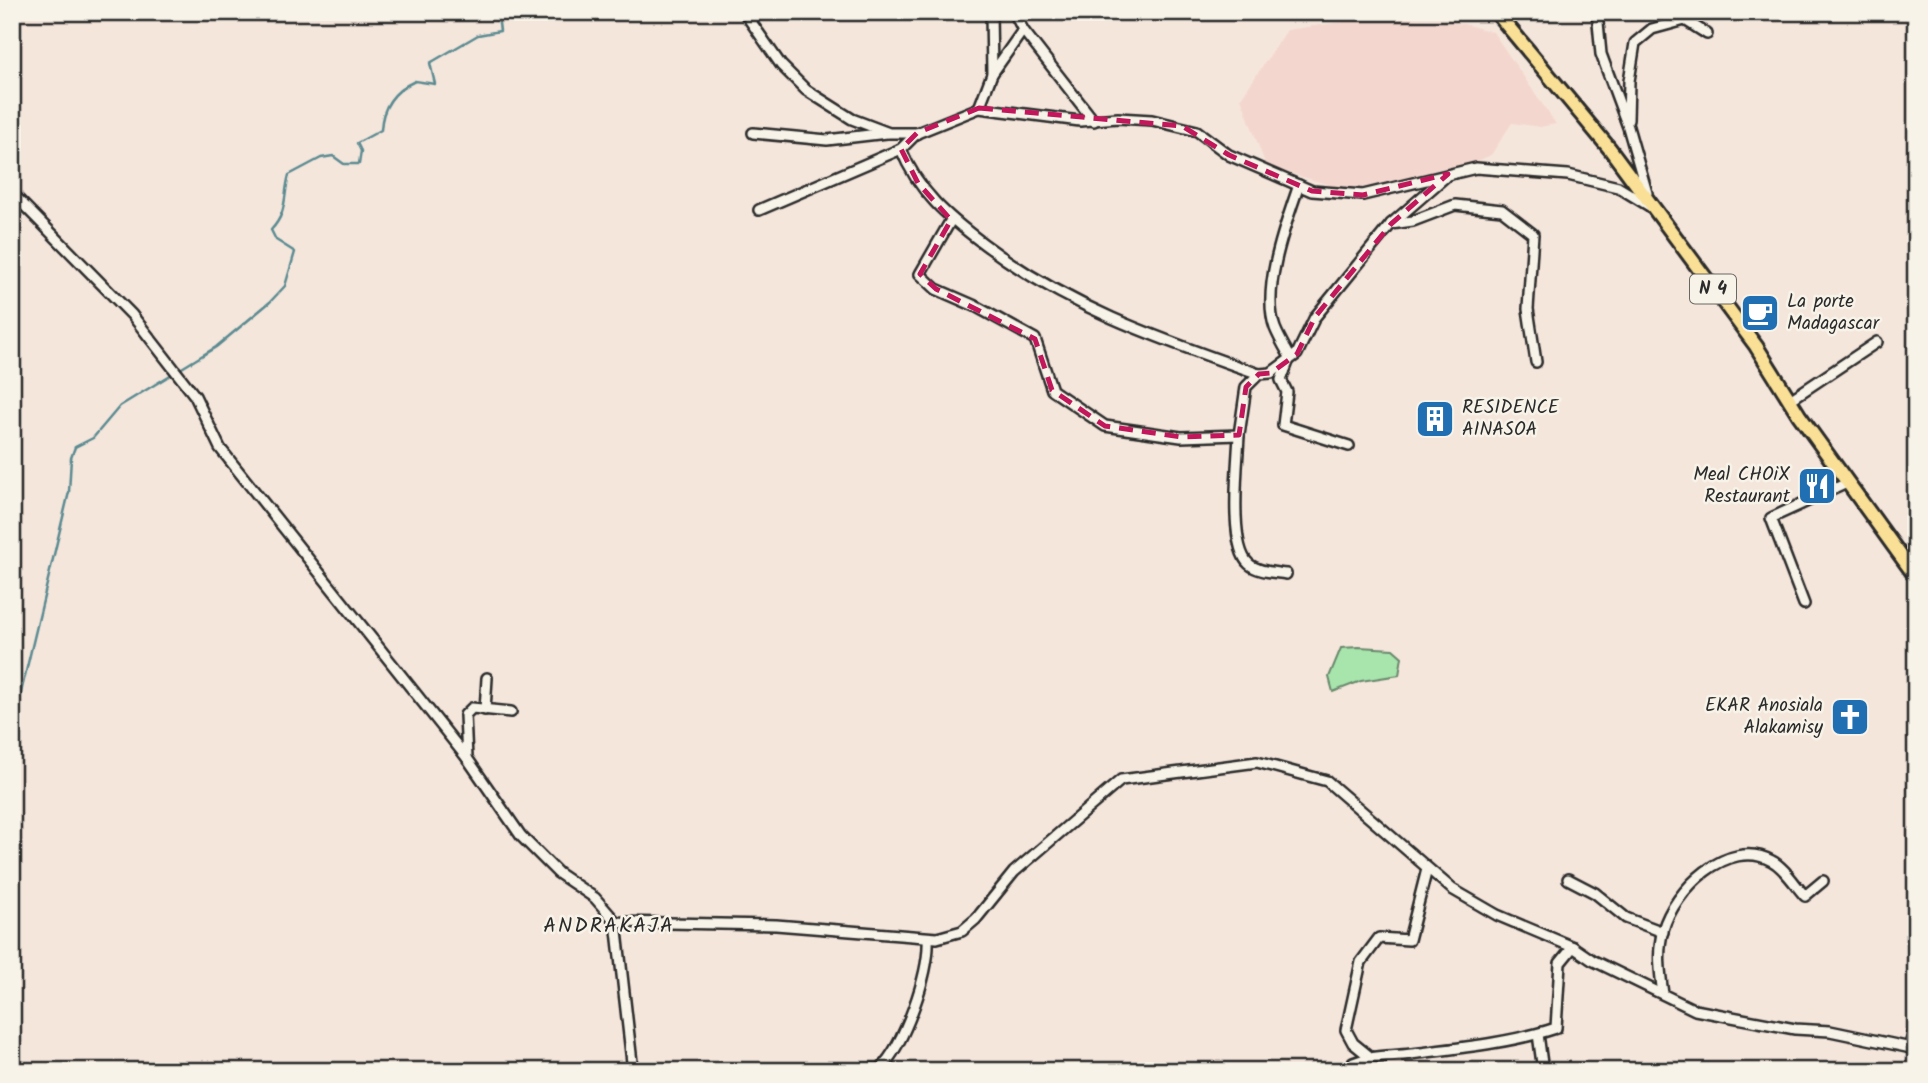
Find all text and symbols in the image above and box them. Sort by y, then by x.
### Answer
road number: N 4 [1690,274,1736,304]
place label: La porte Madagascar [1787,287,1881,339]
cafe icon: La porte Madagascar [1739,292,1781,334]
place label: RESIDENCE AINASOA [1462,393,1560,445]
building icon: RESIDENCE AINASOA [1414,398,1456,440]
place label: Meal CHOiX Restaurant [1693,460,1791,512]
restaurant icon: Meal CHOiX Restaurant [1796,465,1838,507]
place label: EKAR Anosiala Alakamisy [1705,691,1824,743]
church icon: EKAR Anosiala Alakamisy [1829,696,1871,738]
district label: ANDRAKAJA [543,910,675,943]

